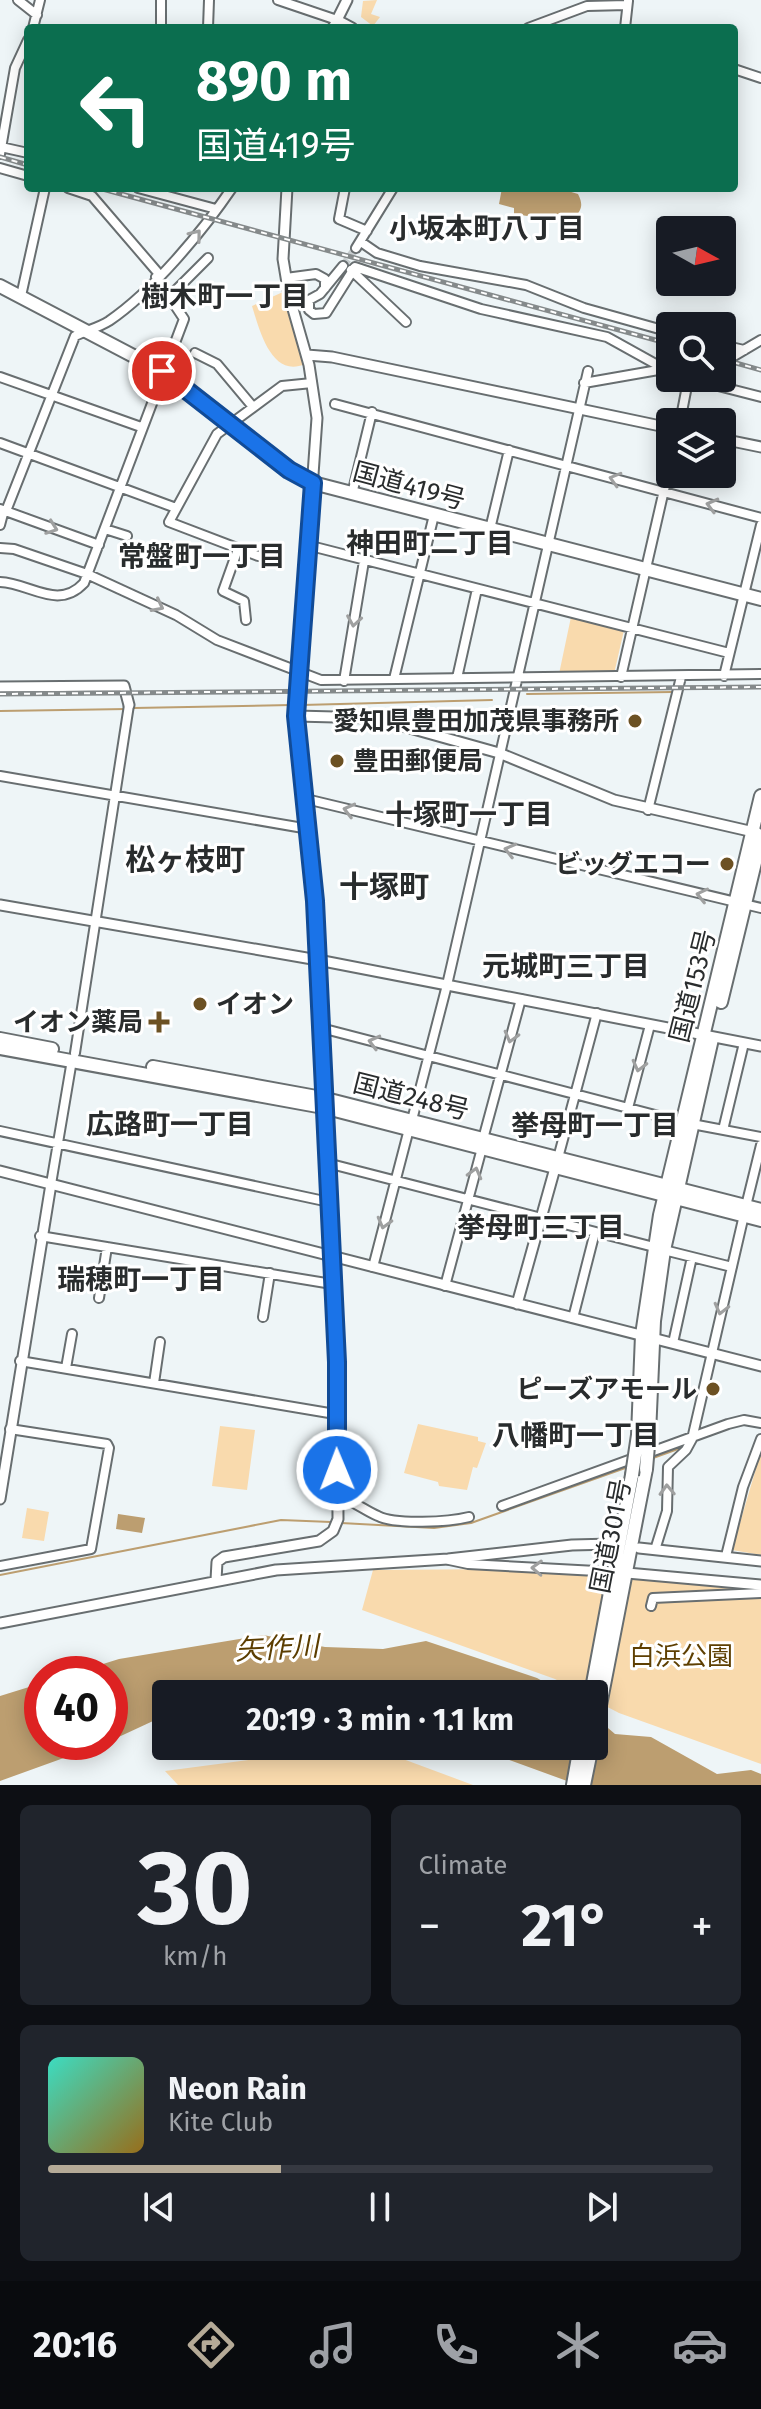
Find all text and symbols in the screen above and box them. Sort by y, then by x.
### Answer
text: 890 m [196,48,352,115]
icon: left [64,56,168,160]
text: 国道419号 [196,124,356,168]
district label: 小坂本町八丁目 [389,212,585,245]
north arrow [656,216,736,296]
map controls [656,216,736,488]
one-way arrow [187,229,201,244]
district label: 樹木町一丁目 [141,280,309,313]
button: search [656,312,736,392]
pin [128,337,196,405]
icon: arrive [140,349,184,393]
button: layers [656,408,736,488]
street label: 国道419号 [349,456,469,516]
one-way arrow [608,472,622,488]
one-way arrow [706,498,720,515]
one-way arrow [45,518,59,535]
district label: 神田町二丁目 [346,527,514,560]
district label: 常盤町一丁目 [118,540,286,573]
one-way arrow [150,596,164,612]
one-way arrow [347,614,364,628]
place label: 愛知県豊田加茂県事務所 [333,706,619,737]
marker: 愛知県豊田加茂県事務所 [626,712,644,730]
place label: 豊田郵便局 [353,746,483,777]
marker: 豊田郵便局 [328,752,346,770]
district label: 十塚町一丁目 [385,798,553,831]
one-way arrow [342,802,356,819]
district label: 松ヶ枝町 [125,842,245,878]
one-way arrow [504,842,518,859]
place label: ビッグエコー [555,849,711,880]
marker: ビッグエコー [718,855,736,873]
district label: 十塚町 [339,869,429,905]
one-way arrow [696,887,710,904]
street label: 国道153号 [664,926,722,1046]
district label: 元城町三丁目 [482,950,650,983]
place label: イオン [216,989,294,1020]
marker: イオン [191,995,209,1013]
place label: イオン薬局 [13,1007,143,1038]
marker: イオン薬局 [150,1013,168,1031]
one-way arrow [503,1030,520,1044]
one-way arrow [368,1035,382,1052]
one-way arrow [631,1059,648,1073]
street label: 国道248号 [350,1068,472,1126]
district label: 広路町一丁目 [86,1108,254,1141]
district label: 挙母町一丁目 [511,1109,679,1142]
one-way arrow [466,1167,482,1181]
district label: 挙母町三丁目 [457,1211,625,1244]
one-way arrow [377,1216,394,1230]
district label: 瑞穂町一丁目 [57,1263,225,1296]
one-way arrow [714,1302,731,1316]
place label: ピーズアモール [516,1374,697,1405]
marker: ピーズアモール [704,1380,722,1398]
district label: 八幡町一丁目 [492,1419,660,1452]
position arrow [295,1428,379,1512]
street label: 国道301号 [585,1476,637,1596]
one-way arrow [658,1483,675,1496]
one-way arrow [530,1560,543,1577]
water label: 矢作川 [234,1629,323,1667]
park label: 白浜公園 [629,1641,733,1672]
speed limit sign: 40 [24,1656,128,1760]
text: 20:19 · 3 min · 1.1 km [246,1702,514,1738]
text: 30 [138,1826,253,1951]
text: Climate [419,1850,507,1881]
text: 21° [521,1890,610,1962]
text: − [419,1900,441,1953]
text: + [691,1900,713,1953]
text: km/h [163,1941,227,1972]
text: Neon Rain [168,2071,307,2107]
text: Kite Club [168,2107,273,2138]
icon: previous [137,2185,181,2229]
icon: pause [358,2185,402,2229]
icon: next [580,2185,624,2229]
icon: directions [183,2317,239,2373]
icon: music [305,2317,361,2373]
icon: phone [428,2317,484,2373]
icon: climate [550,2317,606,2373]
icon: car [672,2317,728,2373]
text: 20:16 [33,2323,117,2367]

